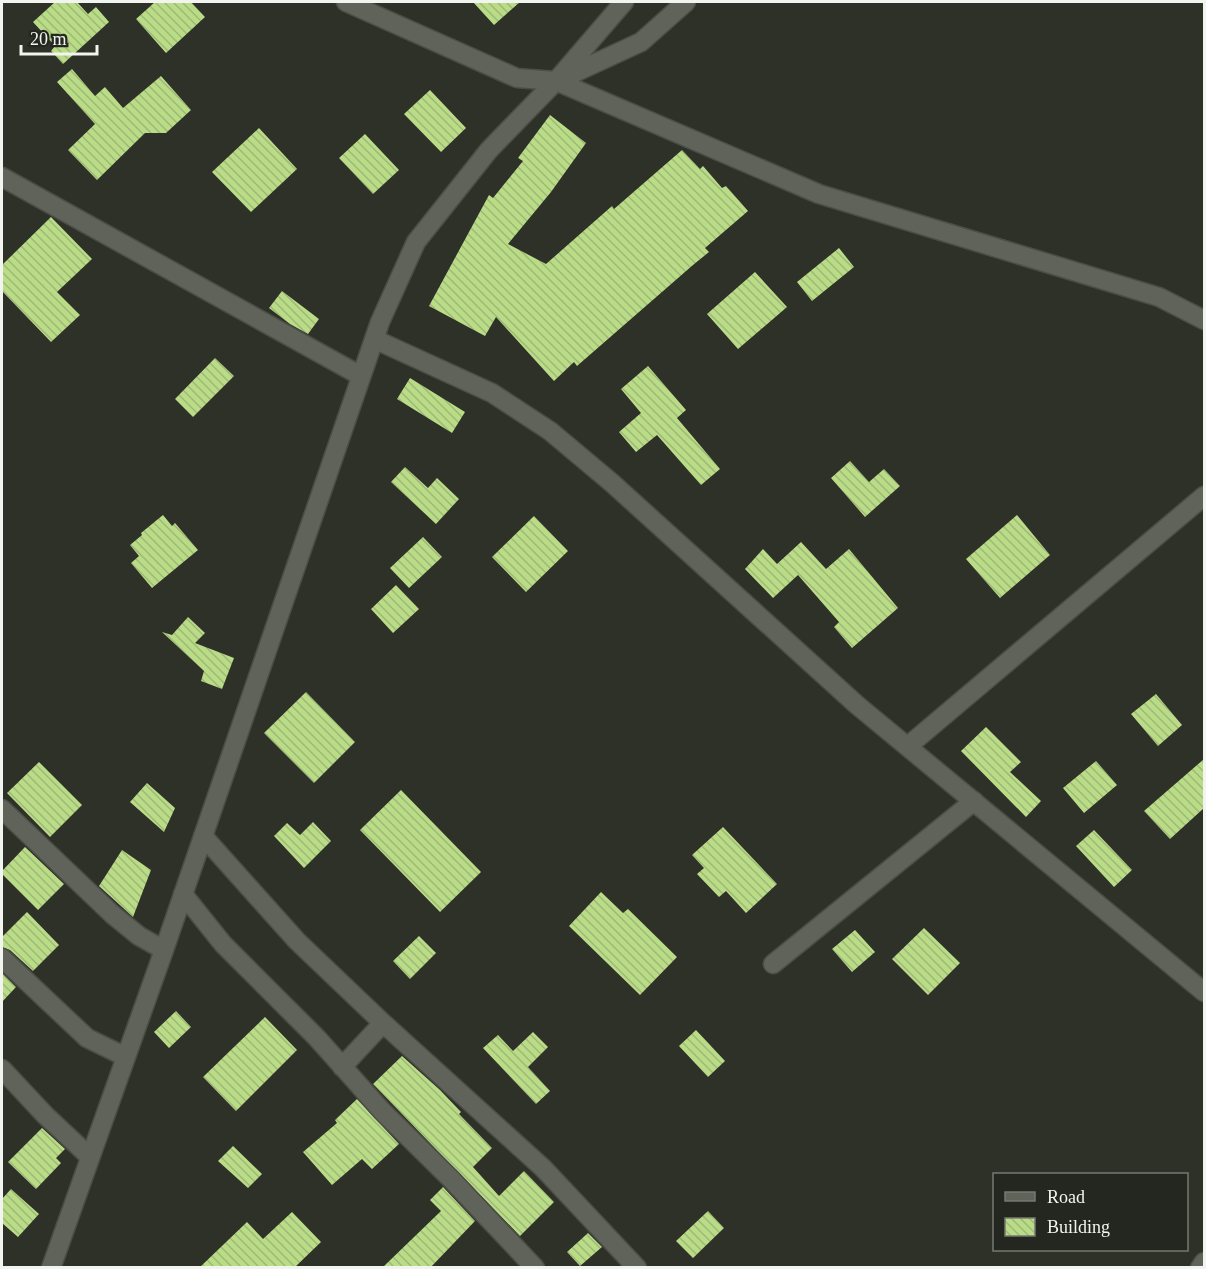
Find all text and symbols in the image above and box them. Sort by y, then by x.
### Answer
scale bar [21,18,98,56]
text: 20 m [30,29,67,49]
legend [993,1173,1188,1251]
text: Road [1047,1187,1085,1207]
text: Building [1047,1217,1110,1237]

